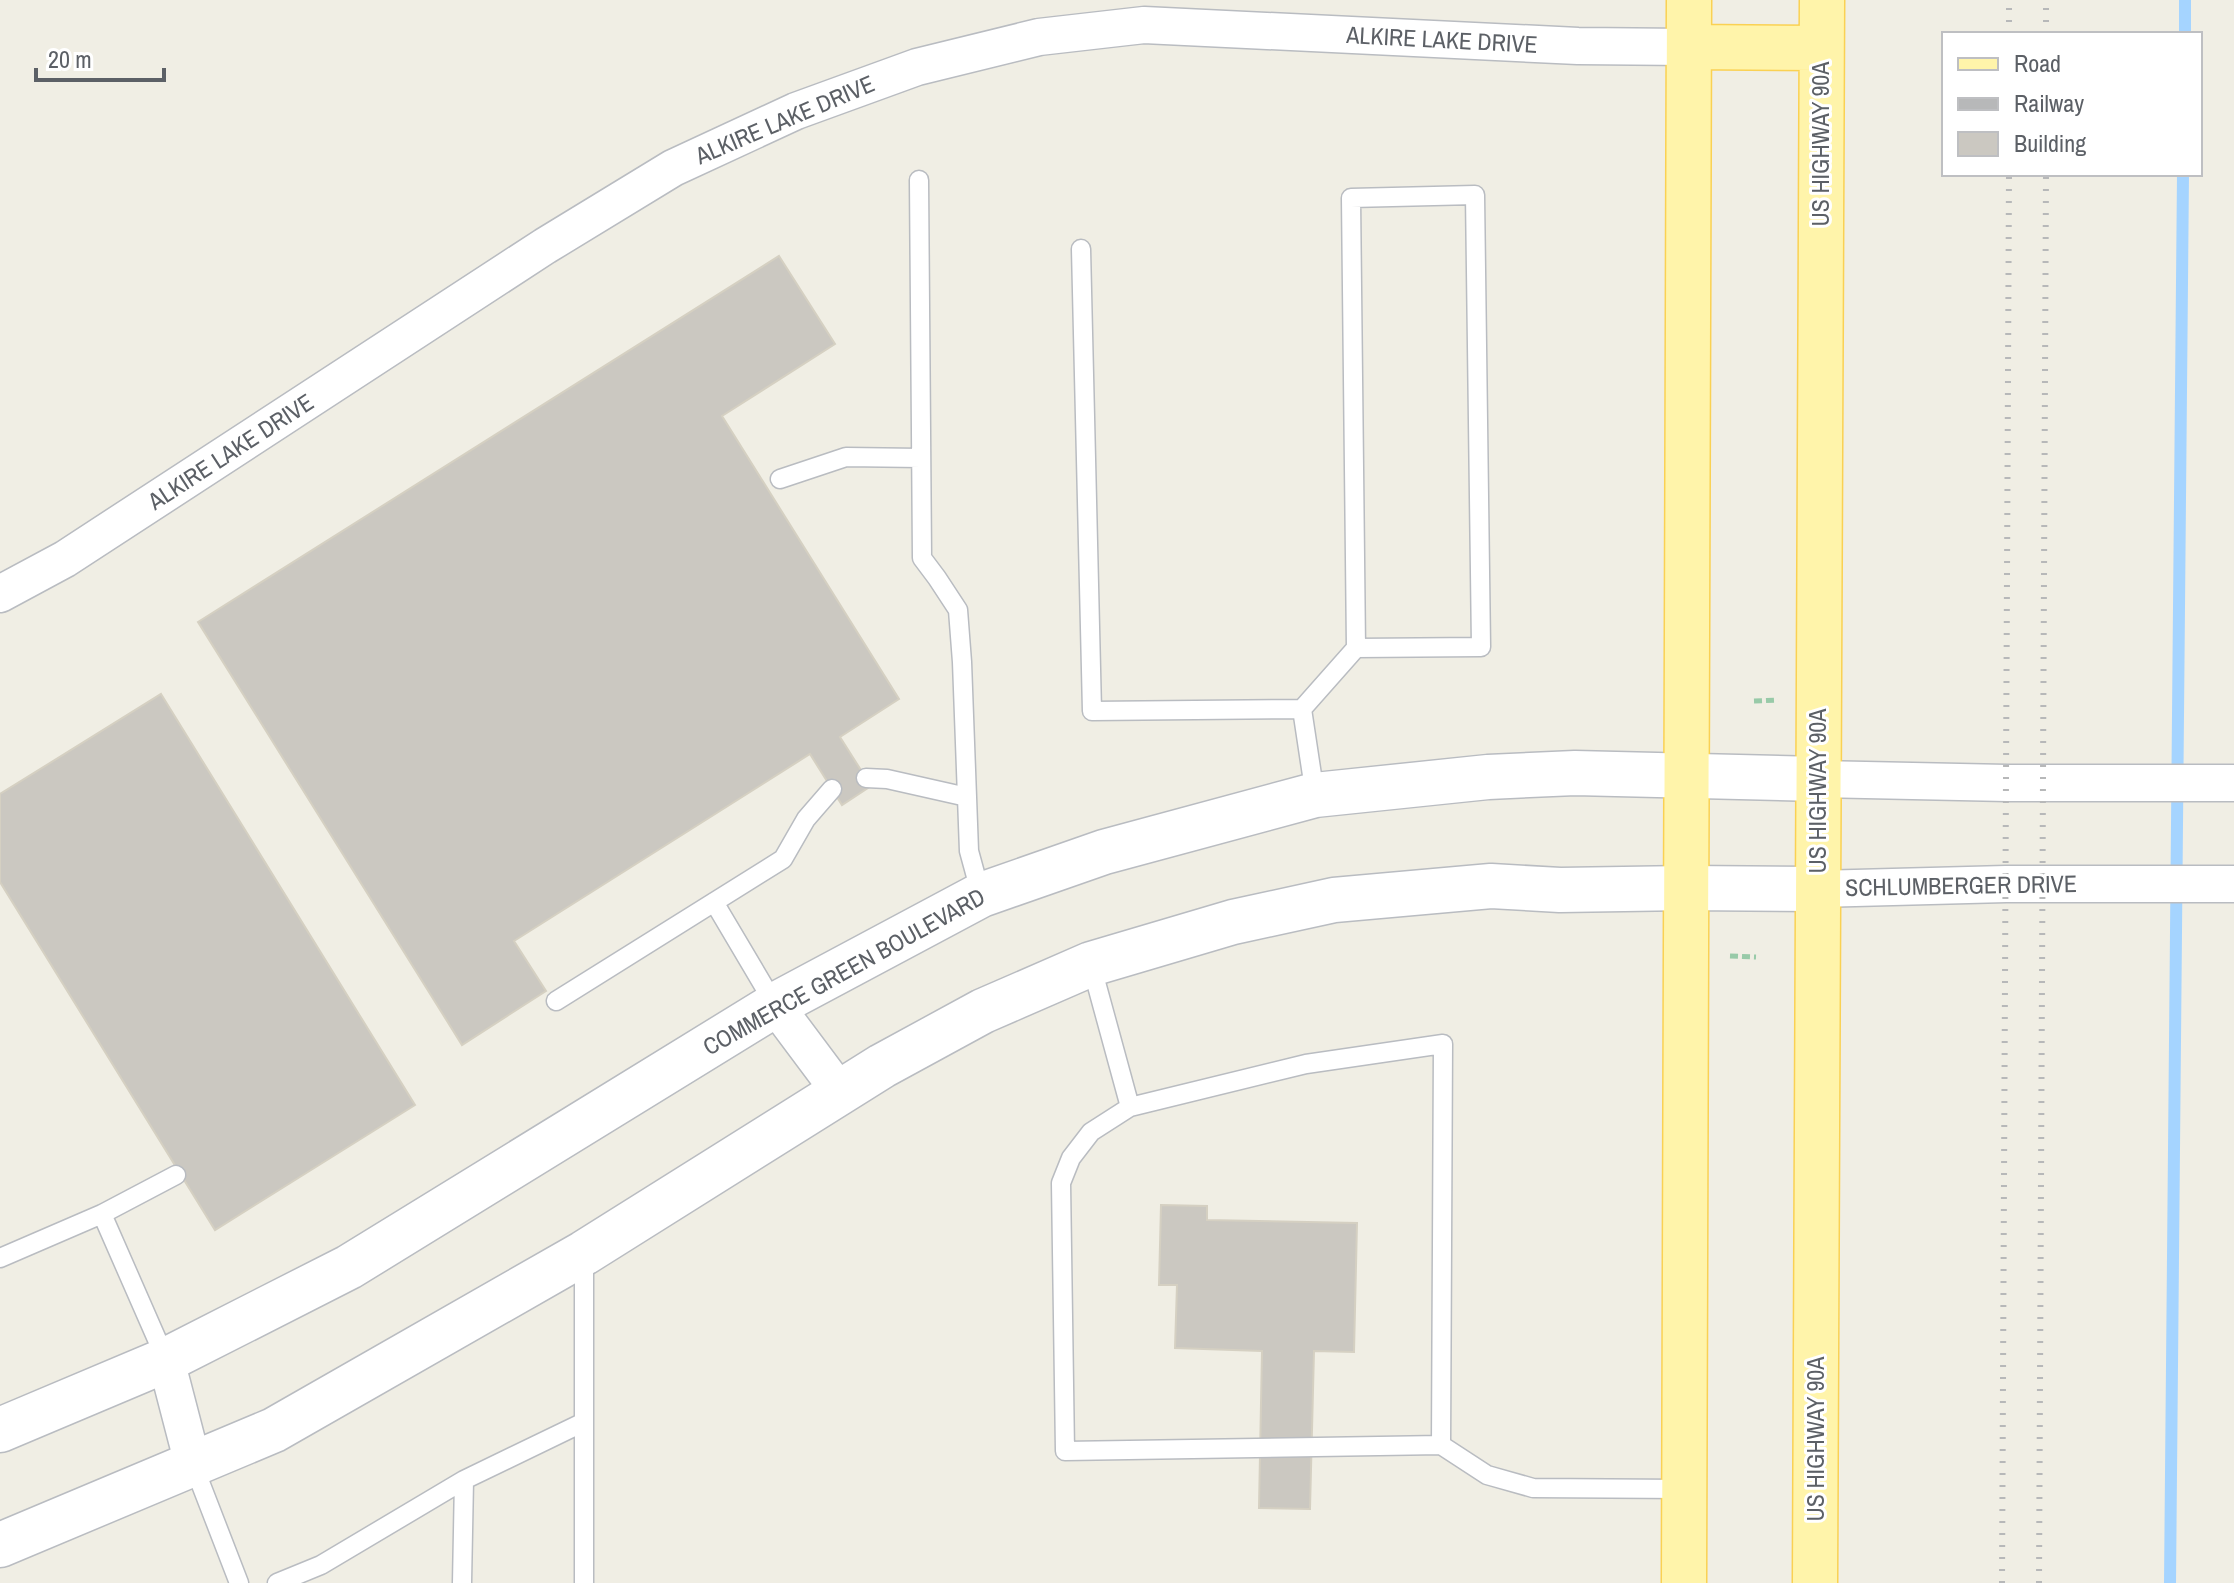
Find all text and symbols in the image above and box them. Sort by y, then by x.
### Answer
street label: ALKIRE LAKE DRIVE [1345,18,1538,60]
scale bar [36,32,164,82]
legend [1942,32,2202,176]
text: 20 m [48,43,92,75]
text: Road [2014,47,2061,79]
street label: US HIGHWAY 90A [1804,61,1836,226]
street label: ALKIRE LAKE DRIVE [689,67,879,172]
text: Railway [2014,87,2084,119]
text: Building [2014,127,2086,159]
street label: ALKIRE LAKE DRIVE [141,386,319,517]
street label: US HIGHWAY 90A [1801,708,1833,873]
street label: SCHLUMBERGER DRIVE [1845,867,2077,903]
street label: COMMERCE GREEN BOULEVARD [697,880,990,1062]
street label: US HIGHWAY 90A [1799,1356,1831,1521]

